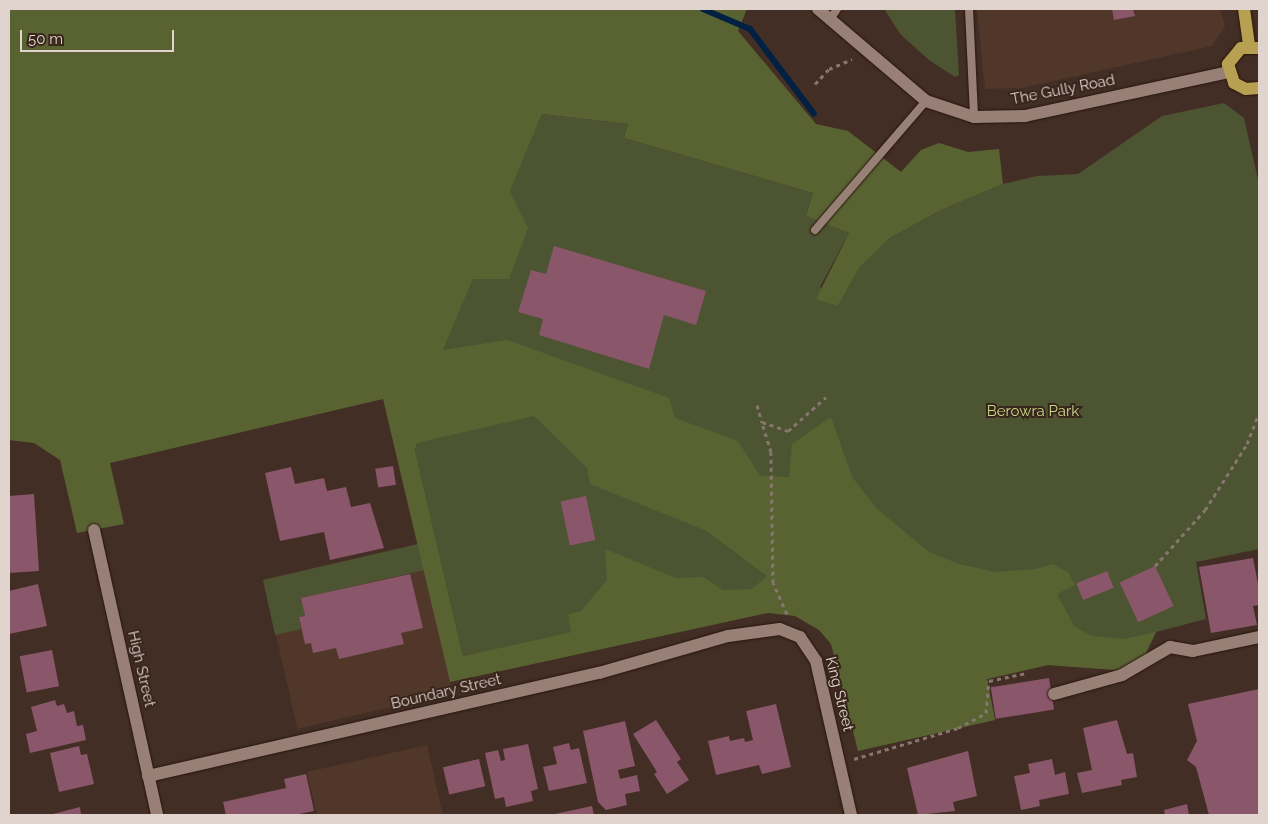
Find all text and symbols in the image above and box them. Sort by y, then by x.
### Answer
scale bar [22,20,176,52]
text: 50 m [28,30,63,48]
street label: The Gully Road [1009,71,1117,109]
park label: Berowra Park [987,403,1079,421]
street label: High Street [123,629,159,709]
street label: King Street [821,655,857,733]
street label: Boundary Street [389,671,503,713]

